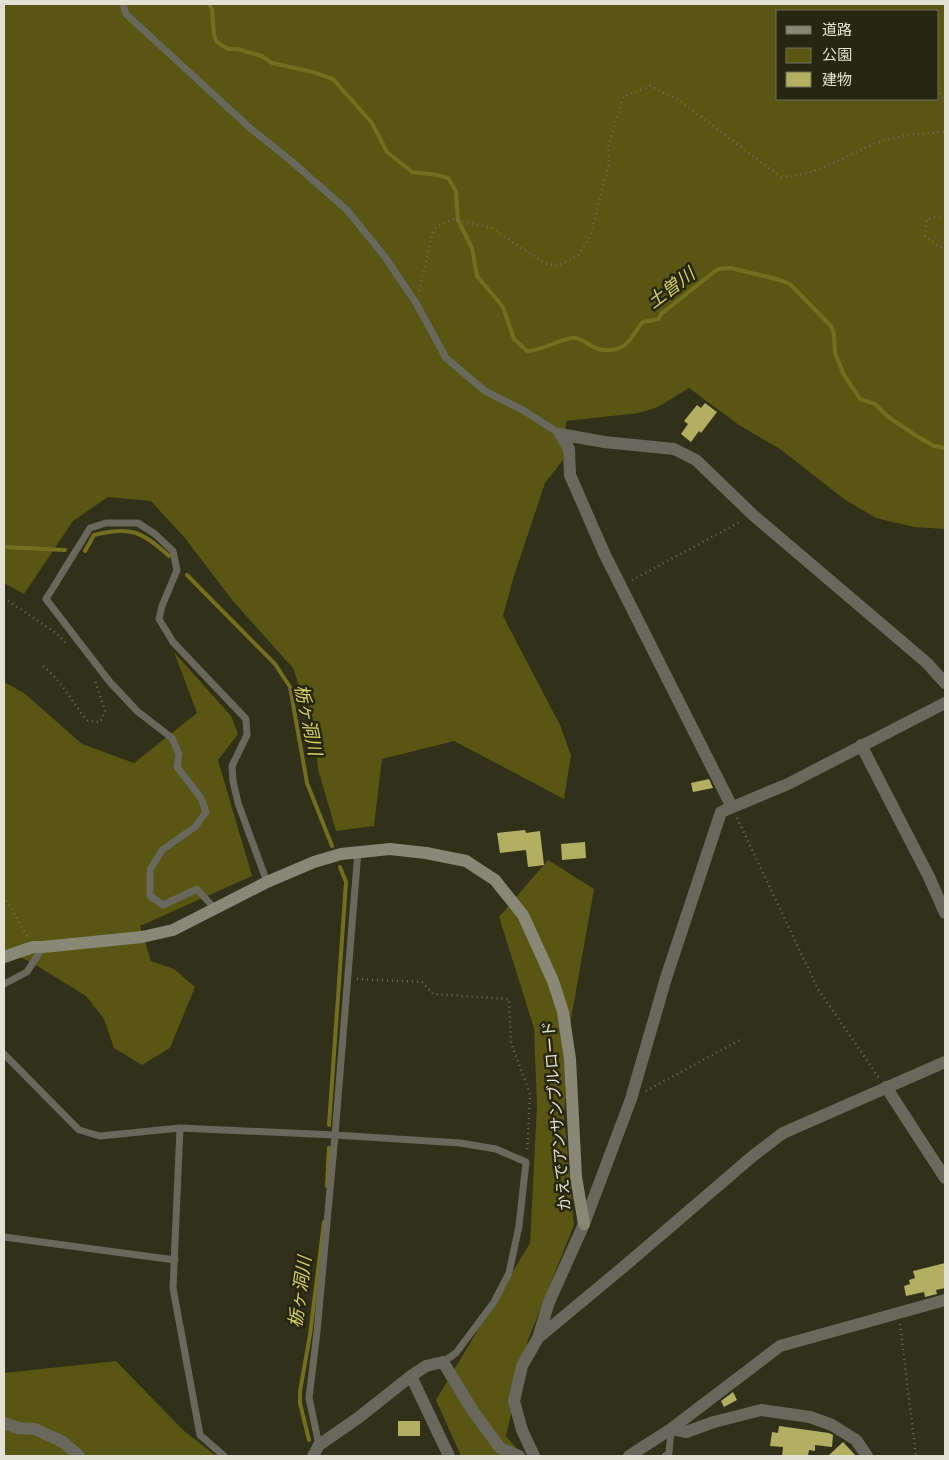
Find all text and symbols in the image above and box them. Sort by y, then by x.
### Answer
legend [776,10,939,100]
text: 道路 [822,20,852,38]
text: 公園 [822,45,852,63]
text: 建物 [822,70,852,88]
water label: 土曽川 [642,261,700,312]
water label: 栃ヶ洞川 [291,682,328,759]
street label: かえでアンサンブルロード [538,1020,573,1212]
water label: 栃ヶ洞川 [283,1253,315,1329]

